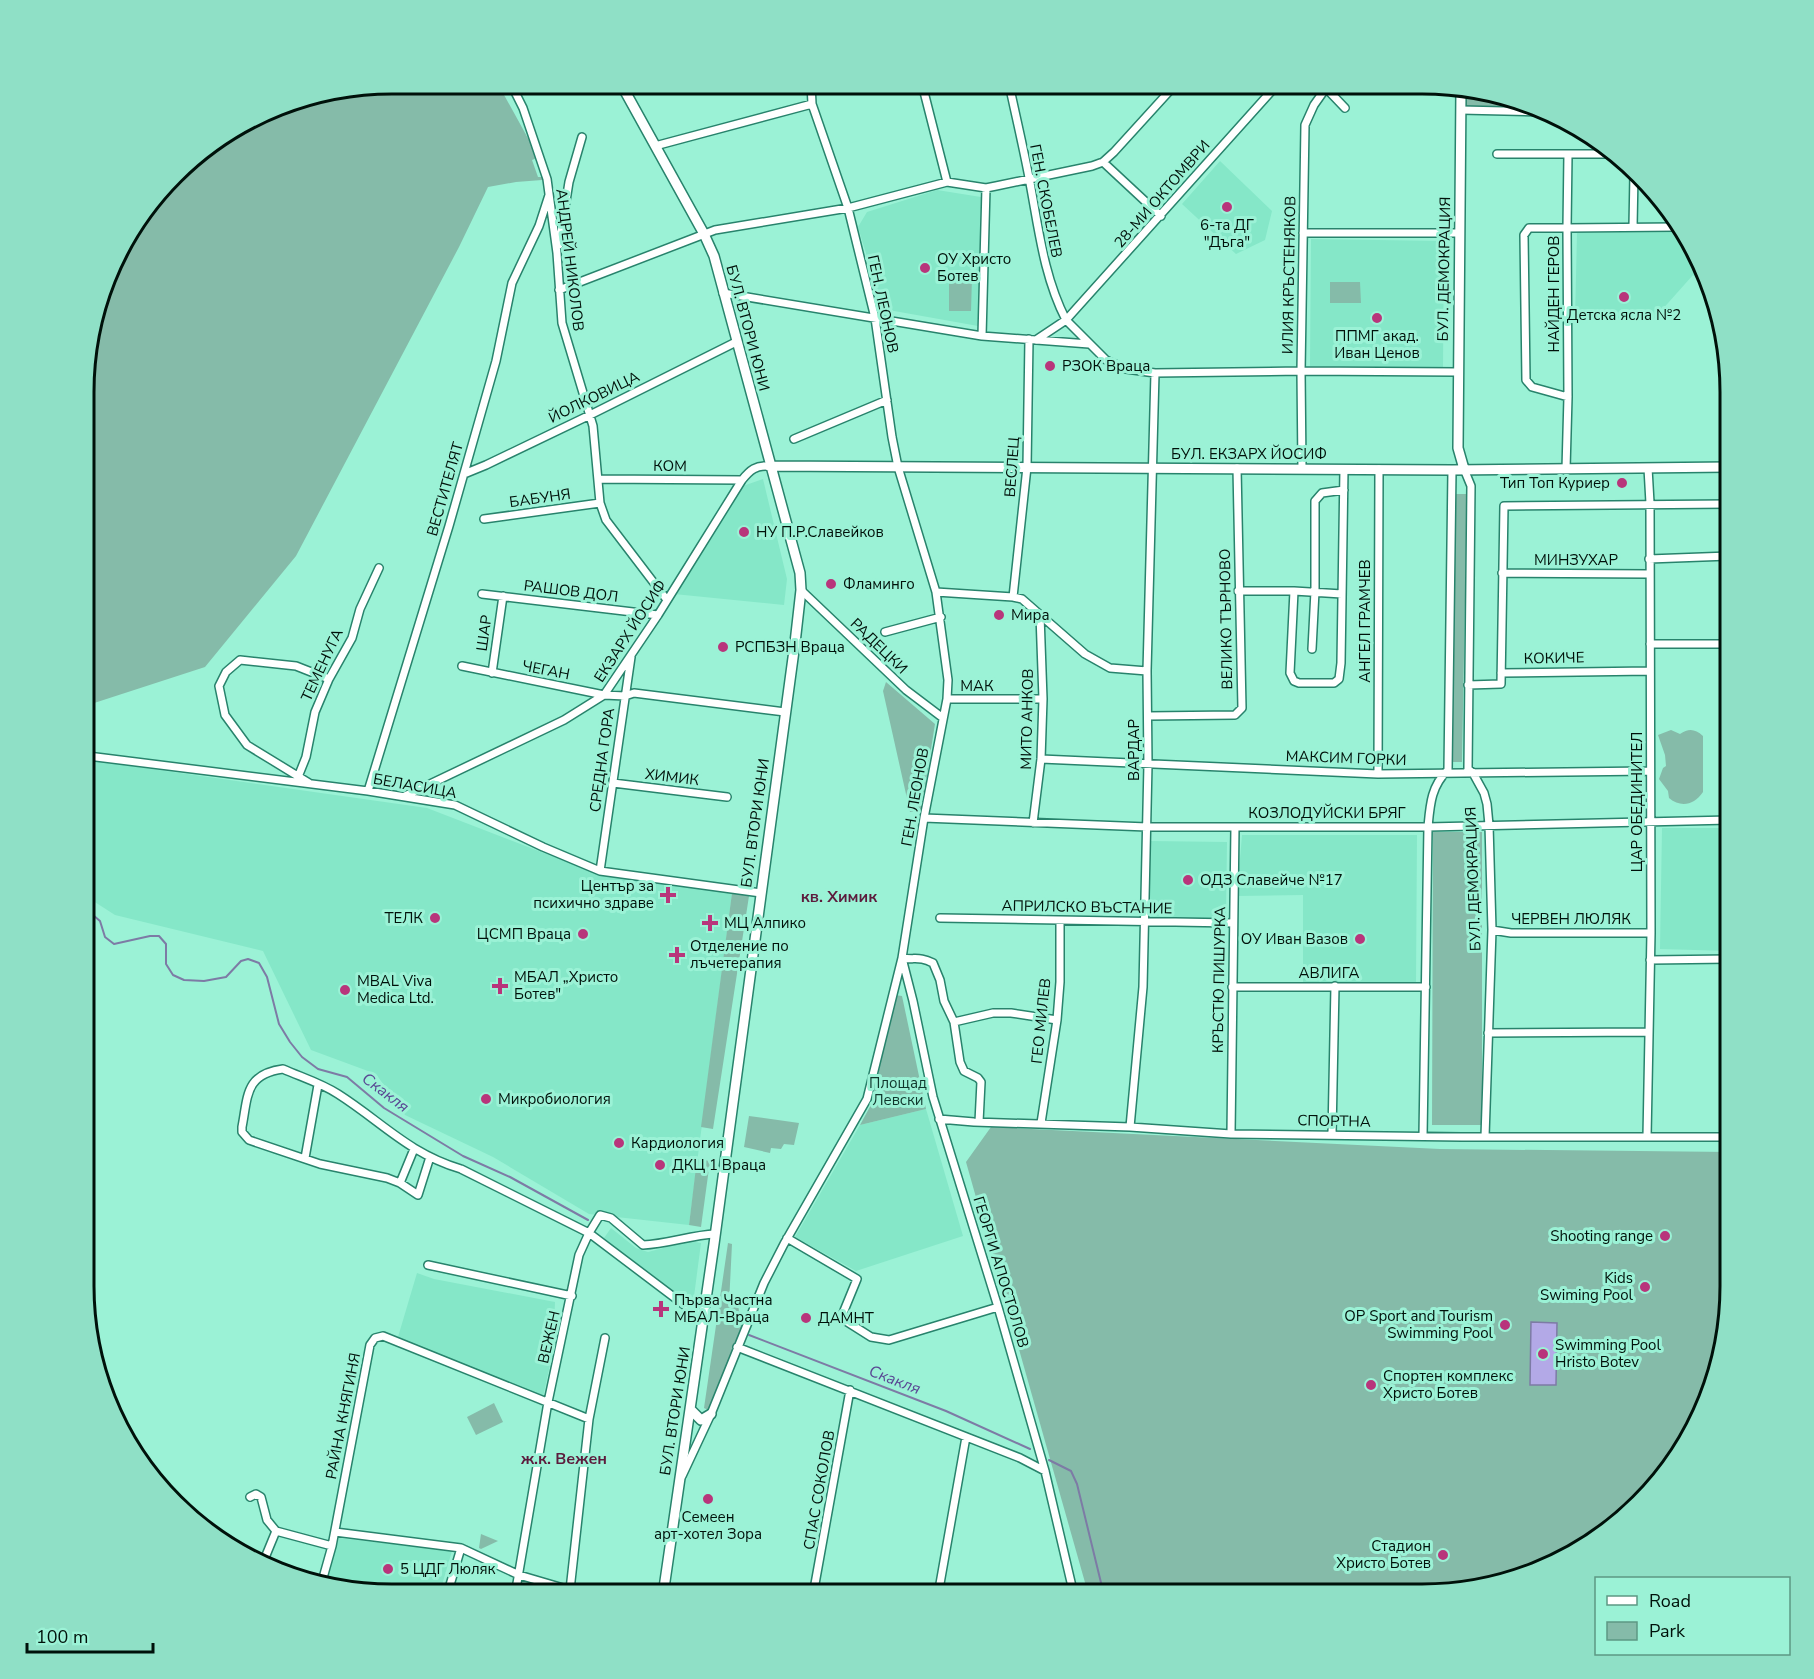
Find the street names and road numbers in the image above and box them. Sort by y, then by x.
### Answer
street label: 28-МИ ОКТОМВРИ [1110,136,1214,252]
street label: ГЕН. СКОБЕЛЕВ [1025,142,1067,260]
street label: АНДРЕЙ НИКОЛОВ [551,188,589,332]
street label: ИЛИЯ КРЪСТЕНЯКОВ [1278,196,1300,354]
street label: БУЛ. ДЕМОКРАЦИЯ [1433,197,1455,341]
street label: НАЙДЕН ГЕРОВ [1544,235,1564,353]
street label: ГЕН. ЛЕОНОВ [863,253,903,355]
street label: БУЛ. ВТОРИ ЮНИ [722,263,774,393]
street label: ЙОЛКОВИЦА [545,366,643,428]
street label: ВЕСЛЕЦ [1000,436,1024,498]
street label: ВЕСТИТЕЛЯТ [422,440,468,538]
street label: БУЛ. ЕКЗАРХ ЙОСИФ [1171,444,1327,464]
street label: КОМ [653,456,687,476]
street label: БАБУНЯ [508,484,572,512]
street label: ВЕЛИКО ТЪРНОВО [1215,548,1237,690]
street label: МИНЗУХАР [1534,550,1619,570]
street label: АНГЕЛ ГРАМЧЕВ [1355,559,1375,683]
street label: РАШОВ ДОЛ [523,575,619,607]
street label: ЕКЗАРХ ЙОСИФ [589,576,671,686]
street label: ШАР [472,613,496,652]
street label: РАДЕЦКИ [846,614,912,678]
street label: ТЕМЕНУГА [296,625,348,705]
street label: КОКИЧЕ [1524,647,1584,669]
street label: ЧЕГАН [521,656,571,684]
street label: МИТО АНКОВ [1016,668,1038,770]
street label: МАК [960,676,994,696]
street label: СРЕДНА ГОРА [585,707,619,813]
street label: ВАРДАР [1124,719,1144,781]
street label: ЦАР ОБЕДИНИТЕЛ [1627,732,1647,872]
street label: ГЕН. ЛЕОНОВ [896,746,934,848]
street label: МАКСИМ ГОРКИ [1285,746,1407,770]
street label: БУЛ. ВТОРИ ЮНИ [736,757,774,889]
street label: ХИМИК [644,764,701,790]
street label: БЕЛАСИЦА [372,769,458,803]
street label: КОЗЛОДУЙСКИ БРЯГ [1248,803,1406,823]
street label: БУЛ. ДЕМОКРАЦИЯ [1460,806,1486,952]
street label: АПРИЛСКО ВЪСТАНИЕ [1001,896,1173,918]
street label: КРЪСТЮ ПИШУРКА [1208,907,1230,1053]
street label: ЧЕРВЕН ЛЮЛЯК [1511,909,1631,929]
street label: АВЛИГА [1299,963,1359,983]
street label: ГЕО МИЛЕВ [1027,977,1055,1065]
street label: СПОРТНА [1297,1110,1371,1132]
street label: ГЕОРГИ АПОСТОЛОВ [968,1194,1034,1350]
street label: ВЕЖЕН [533,1309,565,1365]
street label: БУЛ. ВТОРИ ЮНИ [655,1345,695,1477]
street label: РАЙНА КНЯГИНЯ [321,1351,365,1481]
street label: СПАС СОКОЛОВ [799,1429,839,1551]

